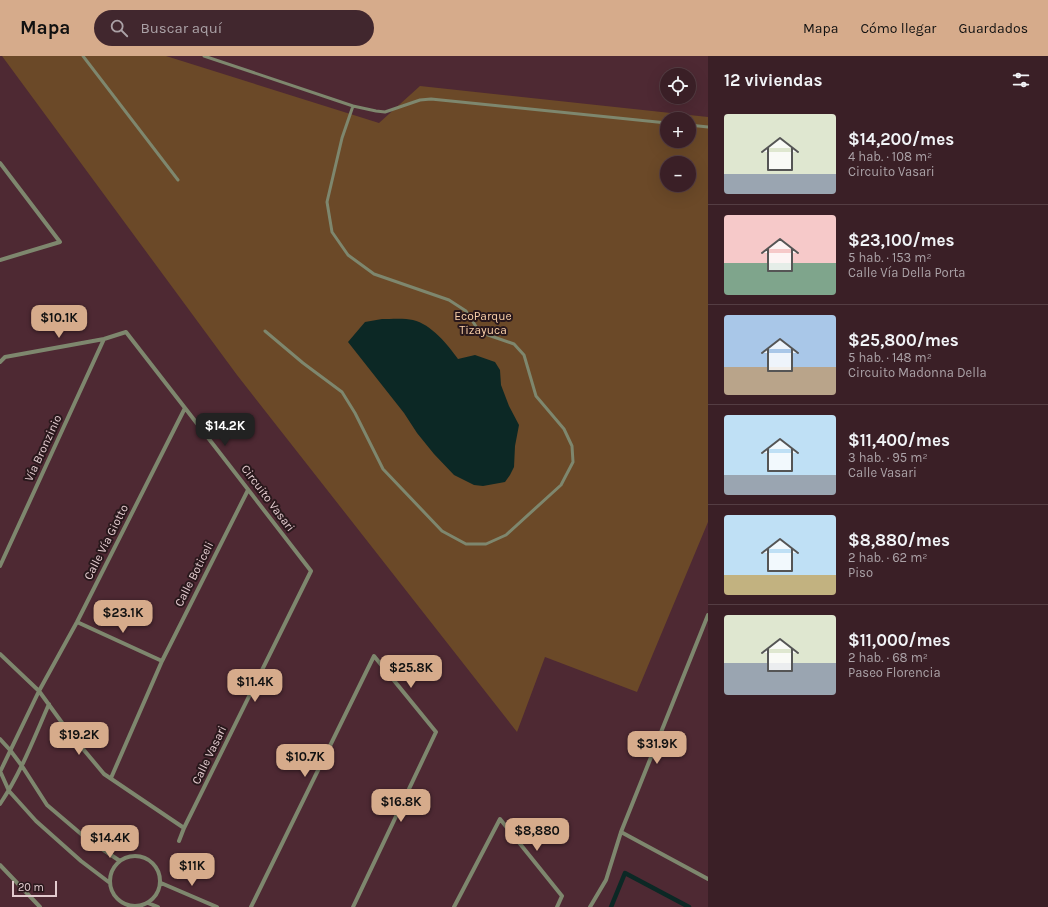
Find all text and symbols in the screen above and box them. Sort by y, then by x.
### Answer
search box [94,10,374,46]
text: Mapa [20,17,70,39]
icon: search [108,17,130,39]
text: Buscar aquí [140,19,222,37]
text: Mapa [803,20,838,37]
text: Cómo llegar [860,20,936,37]
text: Guardados [958,20,1028,37]
map controls [660,68,696,192]
button: locate [660,68,696,104]
icon: filters [1010,69,1032,91]
text: 12 viviendas [724,70,822,90]
button: + [660,112,696,148]
text: $14,200/mes [848,129,954,149]
icon: home [756,130,804,178]
text: 4 hab. · 108 m² [848,149,932,164]
button: − [660,156,696,192]
text: Circuito Vasari [848,164,935,179]
text: $23,100/mes [848,230,955,250]
icon: home [756,231,804,279]
text: 5 hab. · 153 m² [848,250,932,265]
text: Calle Vía Della Porta [848,265,965,280]
pin: $10.1K [26,305,92,339]
park label: EcoParque Tizayuca [454,309,512,337]
text: $10.1K [40,310,78,325]
text: $25,800/mes [848,330,959,350]
icon: home [756,331,804,379]
text: 5 hab. · 148 m² [848,350,932,365]
text: Circuito Madonna Della [848,365,987,380]
street label: Vía Bronzinio [21,412,65,484]
pin: $14.2K [192,413,258,447]
text: $14.2K [205,418,245,433]
text: $11,400/mes [848,430,950,450]
icon: home [756,431,804,479]
text: 3 hab. · 95 m² [848,450,928,465]
street label: Circuito Vasari [238,462,298,534]
text: Calle Vasari [848,465,917,480]
street label: Calle Vía Giotto [81,502,131,582]
text: $8,880/mes [848,530,950,550]
icon: home [756,531,804,579]
street label: Calle Boticeli [172,539,216,609]
text: 2 hab. · 62 m² [848,550,928,565]
text: Piso [848,565,873,580]
pin: $23.1K [90,600,156,634]
text: $23.1K [103,605,143,620]
text: $11,000/mes [848,630,951,650]
icon: home [756,631,804,679]
text: 2 hab. · 68 m² [848,650,928,665]
pin: $25.8K [378,655,444,689]
text: $25.8K [389,660,433,675]
text: Paseo Florencia [848,665,941,680]
pin: $11.4K [222,669,288,703]
text: $11.4K [236,674,274,689]
pin: $19.2K [46,722,112,756]
street label: Calle Vasari [189,723,229,787]
text: $19.2K [59,727,99,742]
pin: $31.9K [624,731,690,765]
text: $31.9K [637,736,677,751]
pin: $10.7K [272,744,338,778]
text: $10.7K [285,749,325,764]
pin: $16.8K [368,789,434,823]
text: $16.8K [380,794,422,809]
pin: $8,880 [504,818,570,852]
text: $8,880 [514,823,560,838]
pin: $14.4K [77,825,143,859]
text: $14.4K [90,830,130,845]
pin: $11K [168,853,216,887]
text: $11K [179,858,205,873]
scale bar [12,879,57,898]
text: 20 m [18,881,44,894]

